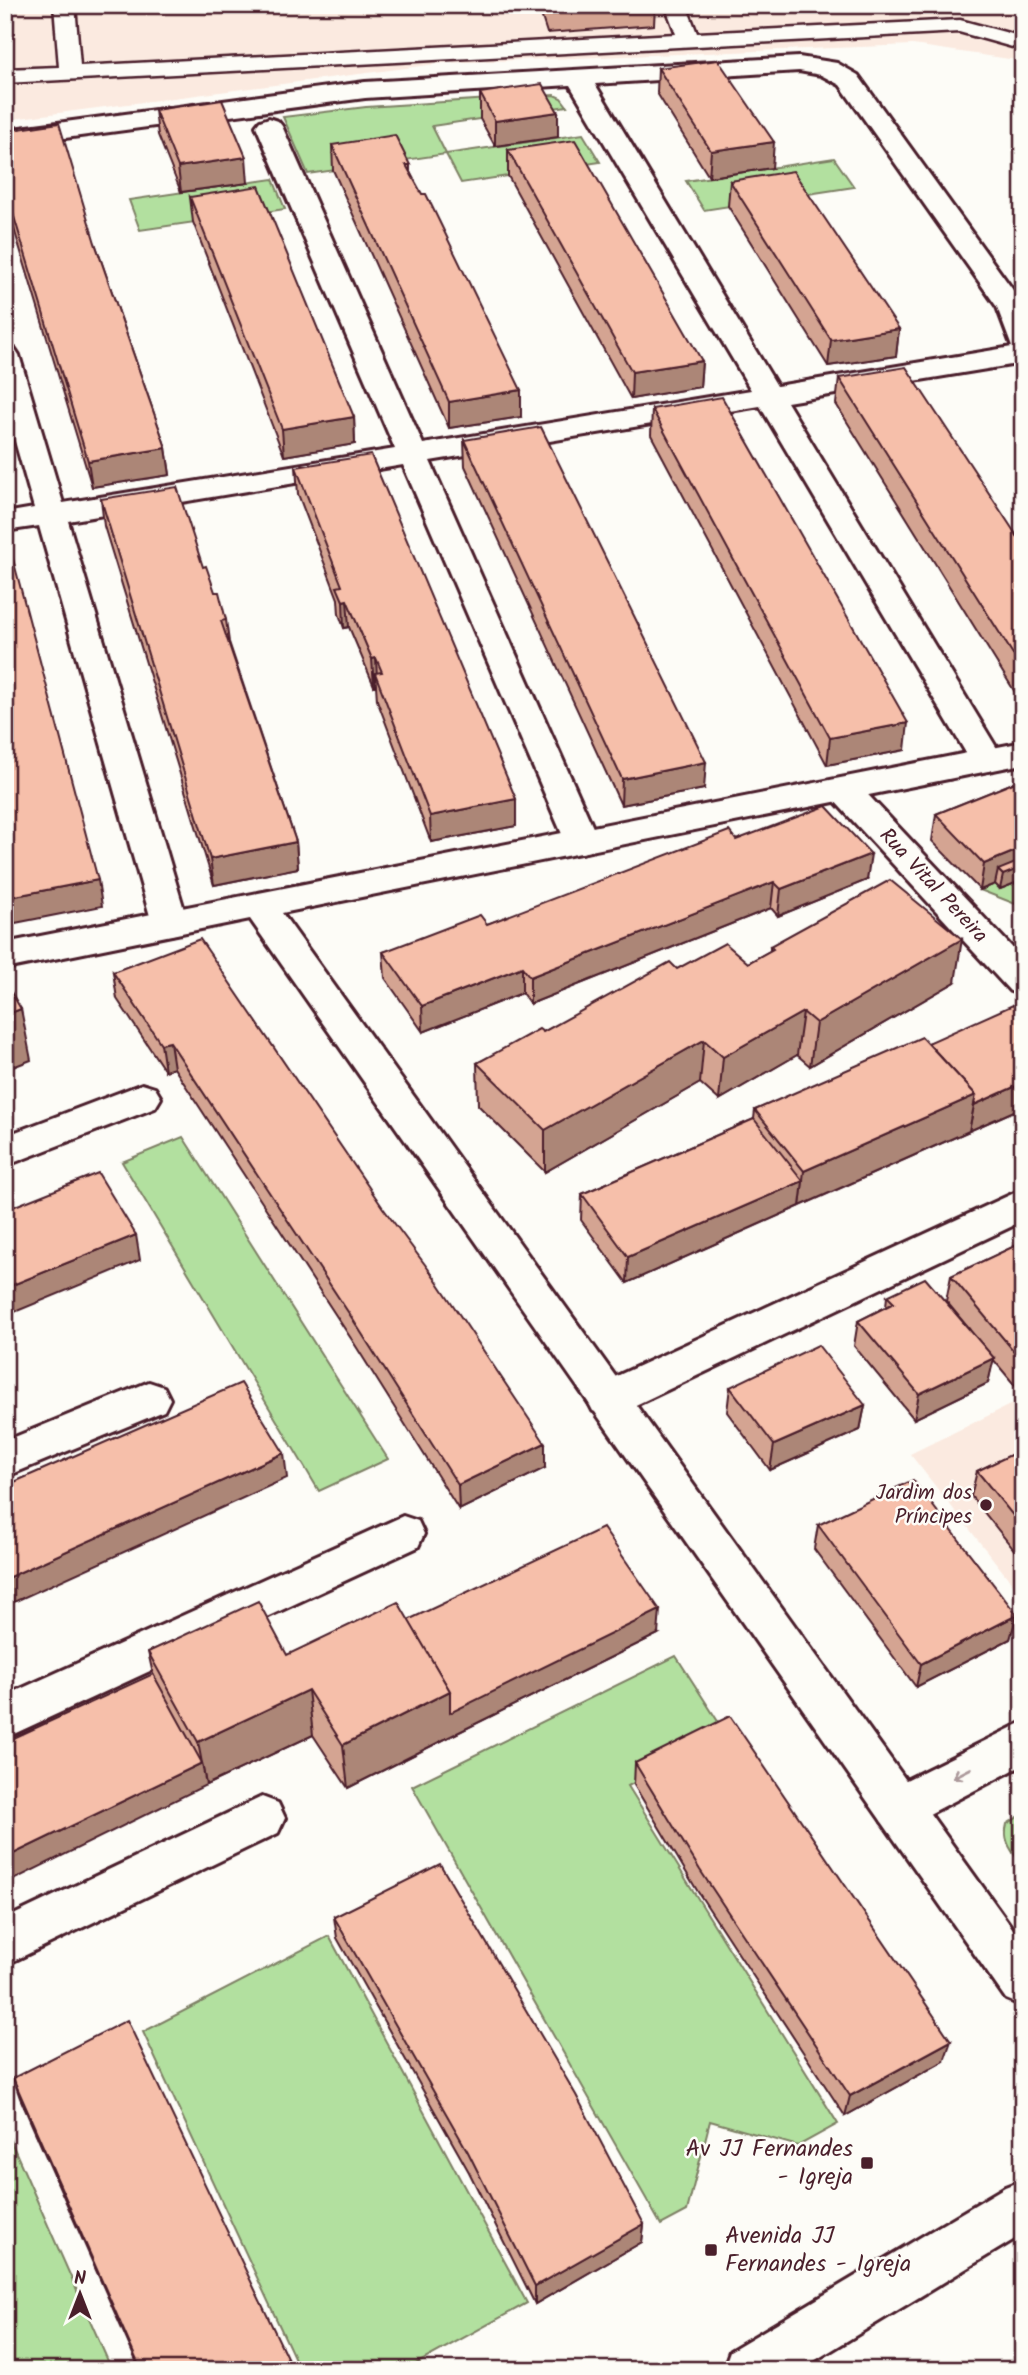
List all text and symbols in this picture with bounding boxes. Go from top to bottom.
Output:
street label: Rua Vital Pereira [871,821,995,951]
place label: Jardim dos Príncipes [876,1477,972,1534]
marker: Jardim dos Príncipes [978,1497,994,1513]
one-way arrow [952,1767,973,1781]
place label: Av JJ Fernandes - Igreja [685,2130,853,2197]
marker: Av JJ Fernandes - Igreja [859,2155,875,2171]
place label: Avenida JJ Fernandes - Igreja [725,2217,911,2284]
marker: Avenida JJ Fernandes - Igreja [703,2242,719,2258]
north arrow [46,2260,116,2330]
text: N [74,2264,86,2294]

